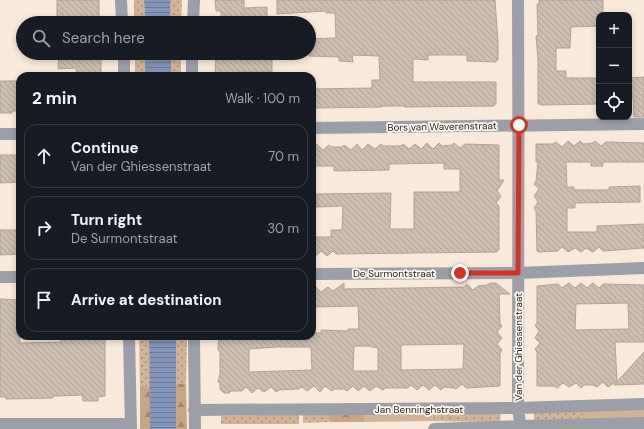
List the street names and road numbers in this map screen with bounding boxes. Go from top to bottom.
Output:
street label: Bors van Waverenstraat [387,119,497,134]
street label: De Surmontstraat [353,267,435,280]
street label: Van der Ghiessenstraat [512,293,525,401]
street label: Jan Benninghstraat [375,403,463,416]

